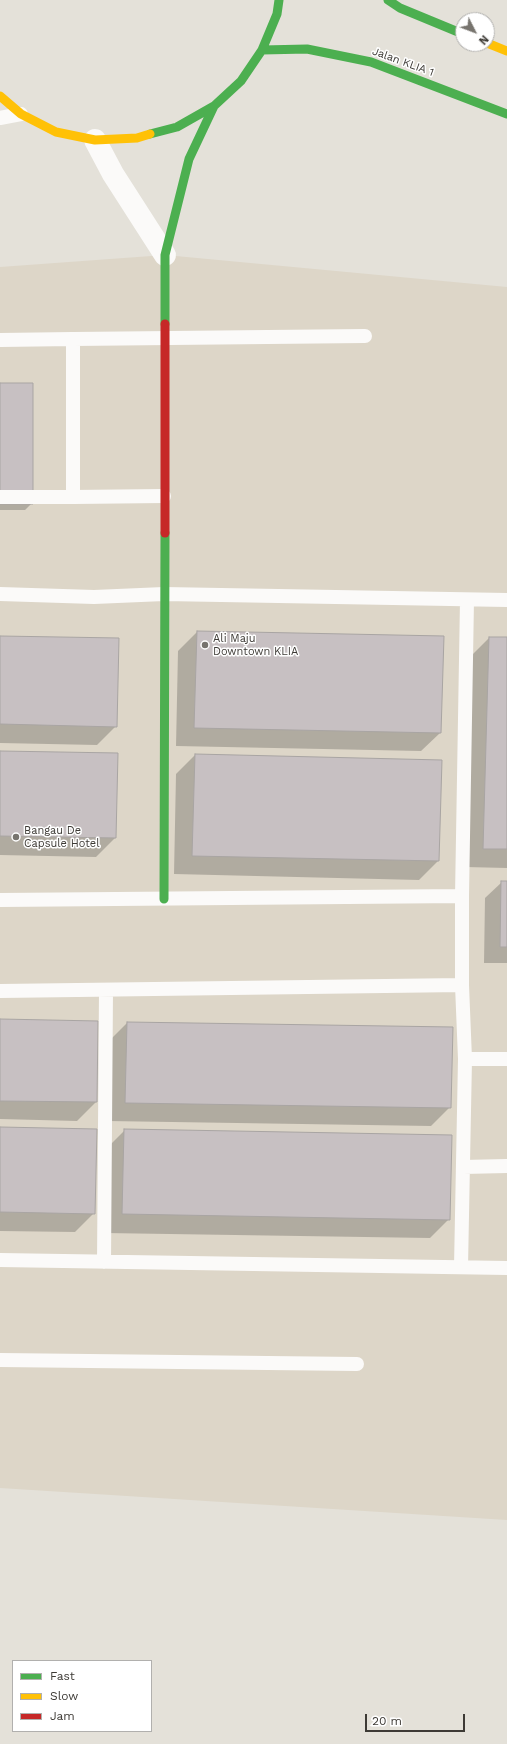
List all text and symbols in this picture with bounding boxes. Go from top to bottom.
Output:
north arrow [455,12,495,52]
text: N [476,32,491,47]
street label: Jalan KLIA 1 [370,45,436,79]
place label: Ali Maju Downtown KLIA [213,632,298,658]
marker: Ali Maju Downtown KLIA [200,640,210,650]
place label: Bangau De Capsule Hotel [24,824,100,850]
marker: Bangau De Capsule Hotel [11,832,21,842]
legend [12,1660,152,1732]
text: Fast [50,1669,75,1683]
text: Slow [50,1689,78,1703]
scale bar [367,1706,467,1732]
text: Jam [50,1709,75,1723]
text: 20 m [372,1714,402,1728]

